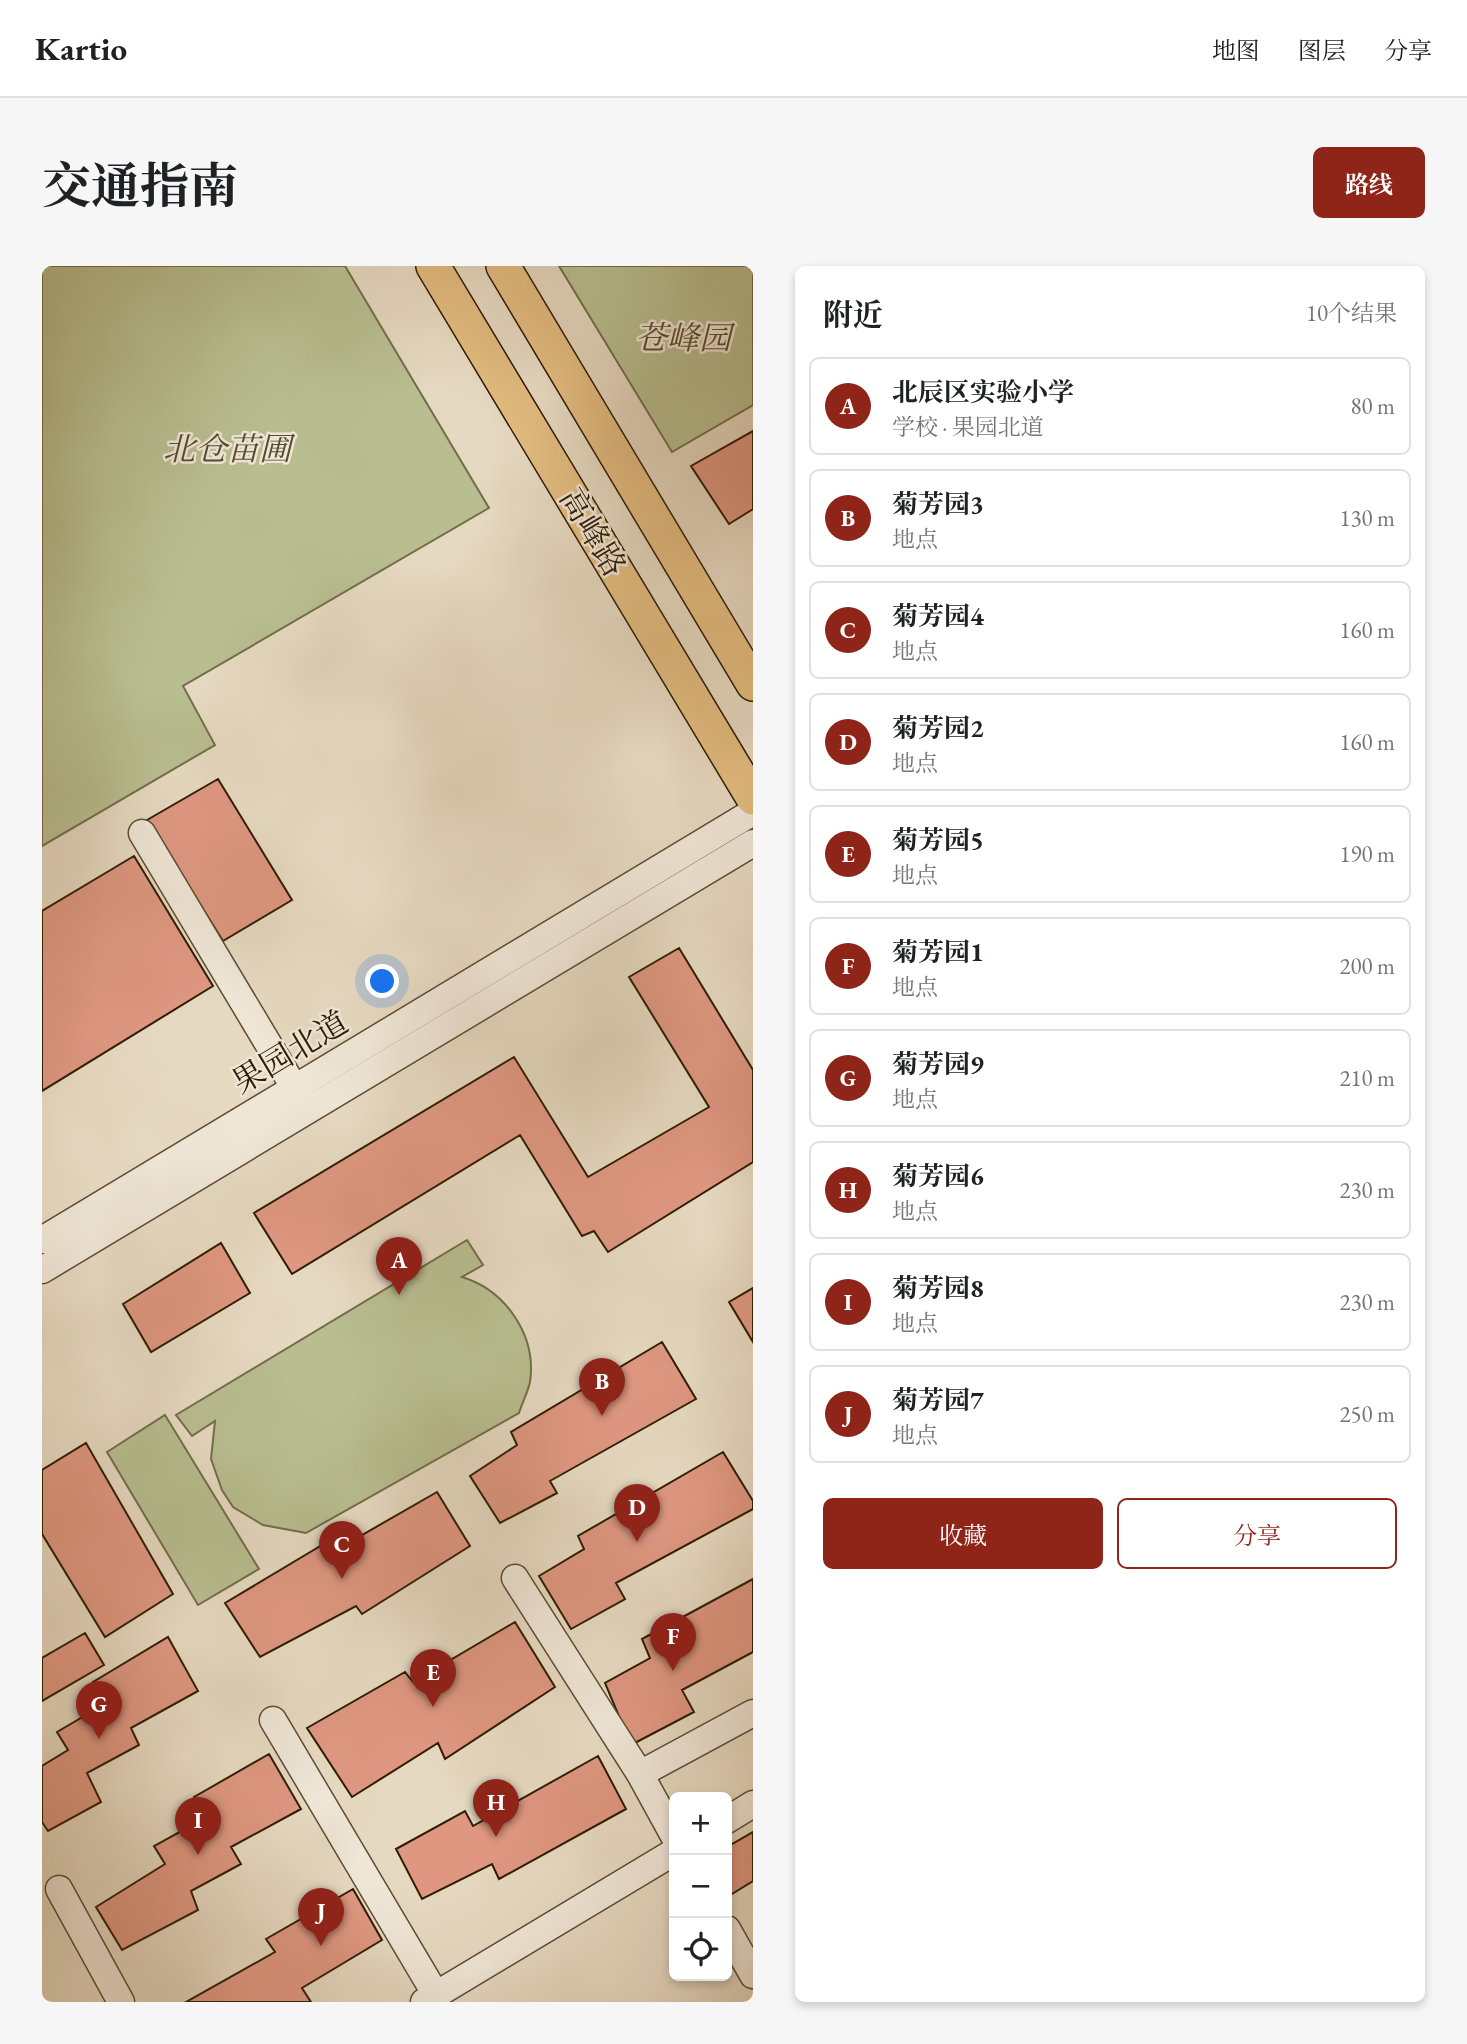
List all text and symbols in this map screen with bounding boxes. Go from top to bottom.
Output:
text: Kartio [35,27,127,70]
text: 地图 [1212,35,1260,66]
text: 图层 [1298,35,1346,66]
text: 分享 [1384,35,1432,66]
button: 路线 [1313,147,1425,218]
text: 交通指南 [42,154,238,218]
text: 附近 [823,295,883,334]
text: 10个结果 [1306,298,1397,328]
park label: 苍峰园 [635,317,736,359]
text: 北辰区实验小学 [892,375,1074,409]
text: A [840,391,856,421]
text: 80 m [1350,391,1395,421]
text: 学校 · 果园北道 [892,412,1044,442]
park label: 北仓苗圃 [163,428,296,470]
street label: 高峰路 [550,480,636,584]
text: 菊芳园3 [892,487,984,521]
text: B [841,503,855,533]
text: 130 m [1339,503,1395,533]
text: 地点 [892,524,938,554]
text: 菊芳园4 [892,599,984,633]
text: C [840,615,856,645]
text: 160 m [1339,615,1395,645]
text: 地点 [892,636,938,666]
text: 菊芳园2 [892,711,984,745]
text: D [839,727,857,757]
text: 160 m [1339,727,1395,757]
text: 地点 [892,748,938,778]
text: 菊芳园5 [892,823,984,857]
text: E [841,839,855,869]
text: 190 m [1339,839,1395,869]
text: 地点 [892,860,938,890]
text: 菊芳园1 [892,935,984,969]
text: F [842,951,854,981]
text: 200 m [1339,951,1395,981]
your location [365,964,399,998]
text: 地点 [892,972,938,1002]
street label: 果园北道 [224,1001,356,1103]
text: 菊芳园9 [892,1047,984,1081]
text: G [840,1063,856,1093]
text: 210 m [1339,1063,1395,1093]
text: 地点 [892,1084,938,1114]
text: 菊芳园6 [892,1159,984,1193]
text: H [839,1175,857,1205]
text: 230 m [1339,1175,1395,1205]
text: 地点 [892,1196,938,1226]
pin: A [376,1237,422,1295]
text: 菊芳园8 [892,1271,984,1305]
text: I [844,1287,852,1317]
text: 230 m [1339,1287,1395,1317]
text: 地点 [892,1308,938,1338]
pin: B [579,1358,625,1416]
text: 菊芳园7 [892,1383,984,1417]
text: J [844,1399,852,1429]
text: 250 m [1339,1399,1395,1429]
text: 地点 [892,1420,938,1450]
pin: D [614,1484,660,1542]
button: 收藏 [823,1498,1103,1569]
button: 分享 [1117,1498,1397,1569]
pin: C [319,1521,365,1579]
pin: F [650,1613,696,1671]
pin: E [410,1649,456,1707]
pin: G [76,1681,122,1739]
pin: H [473,1779,519,1837]
map controls [669,1792,732,1981]
button: + [669,1792,732,1855]
pin: I [175,1797,221,1855]
button: − [669,1855,732,1918]
pin: J [298,1888,344,1946]
button: locate [669,1918,732,1981]

